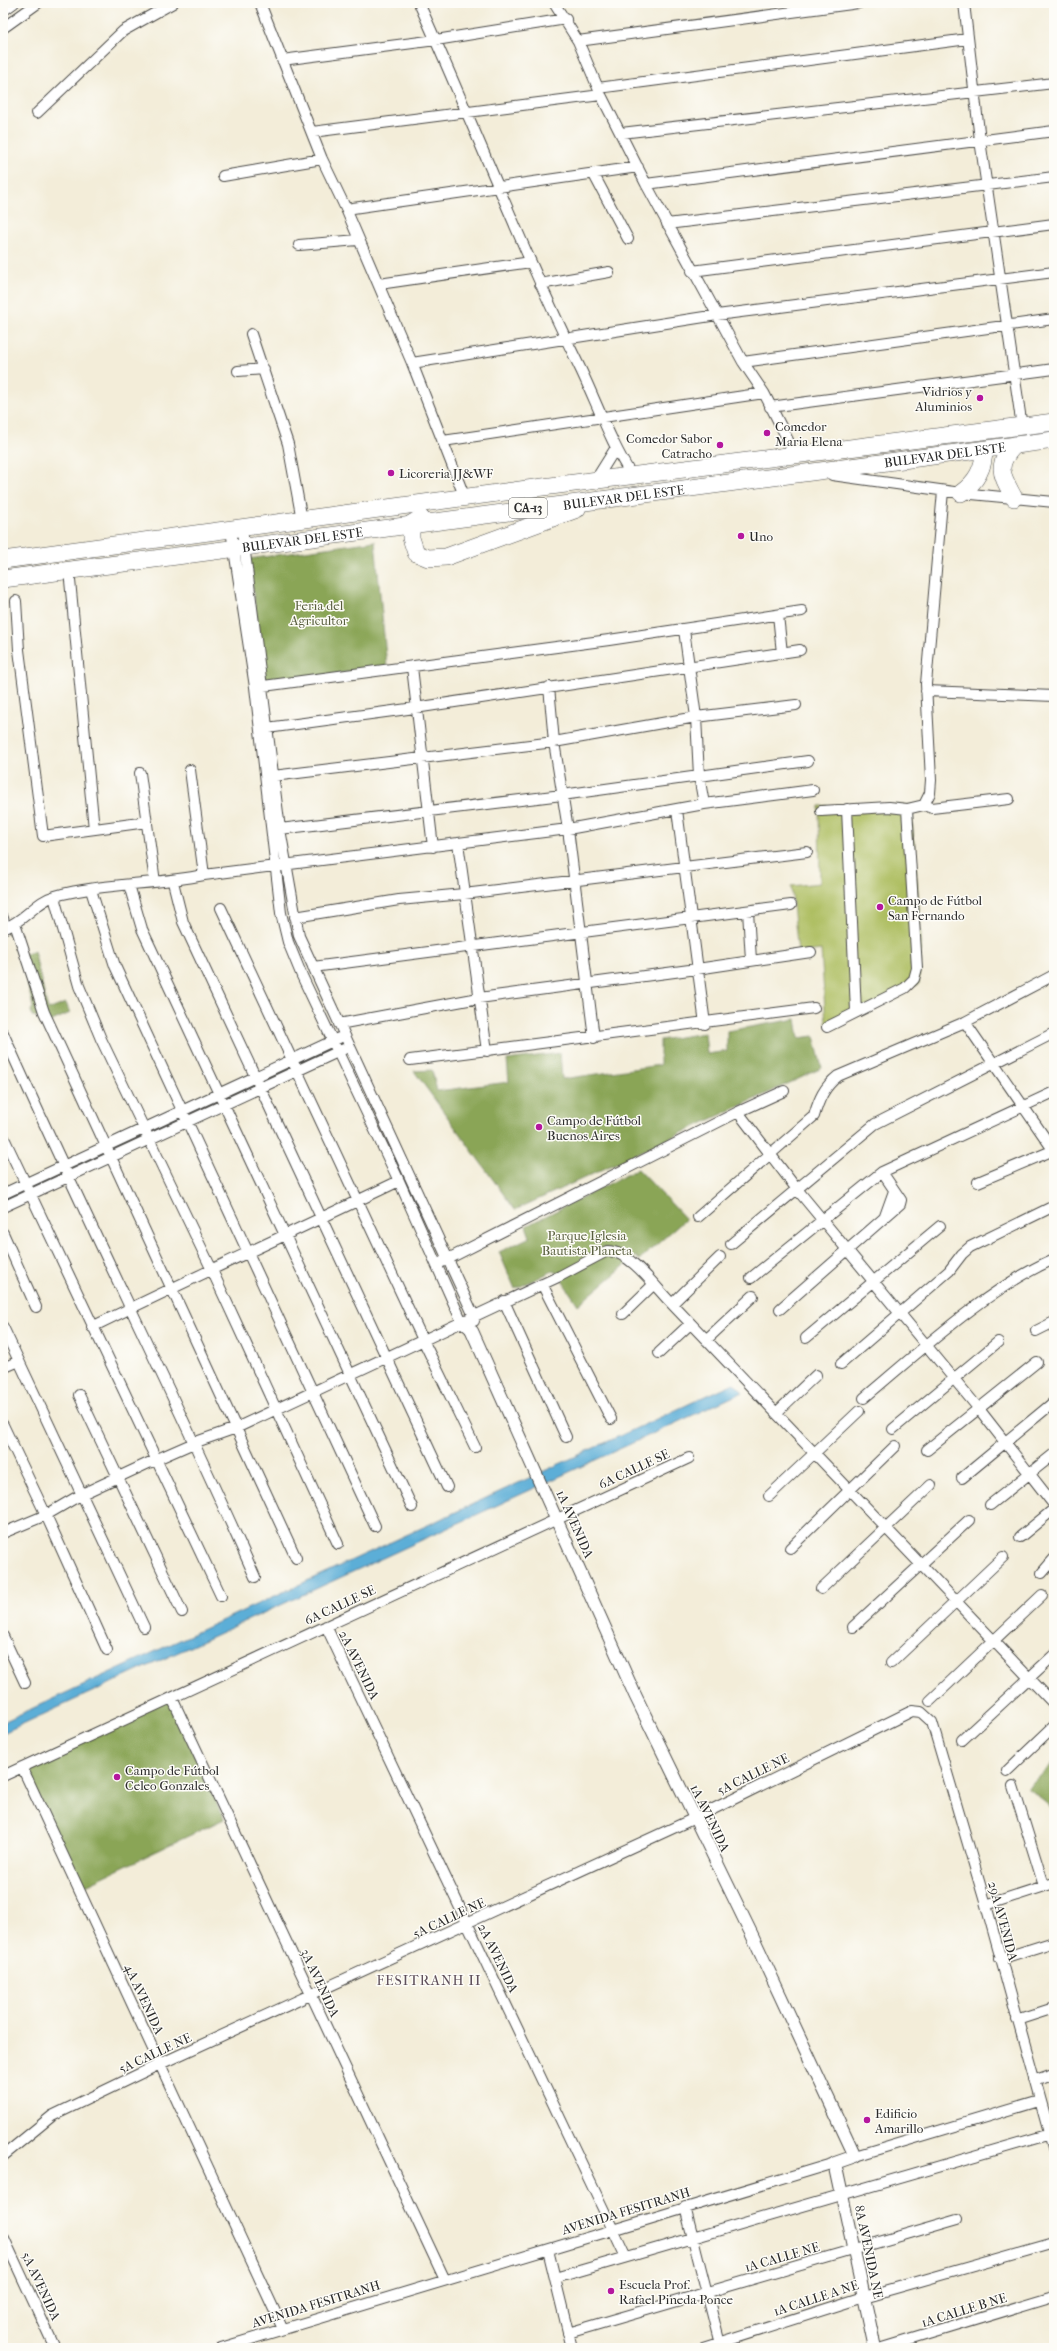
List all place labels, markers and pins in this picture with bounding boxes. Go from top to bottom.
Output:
place label: Vidrios y Aluminios [914,384,973,414]
marker: Vidrios y Aluminios [975,393,985,403]
place label: Comedor Maria Elena [775,419,843,449]
marker: Comedor Maria Elena [762,428,772,438]
place label: Comedor Sabor Catracho [626,431,712,461]
marker: Comedor Sabor Catracho [715,440,725,450]
place label: Licoreria JJ&WF [399,466,493,481]
marker: Licoreria JJ&WF [386,468,396,478]
place label: Uno [749,529,774,544]
marker: Uno [736,531,746,541]
place label: Campo de Fútbol San Fernando [888,893,983,923]
marker: Campo de Fútbol San Fernando [875,902,885,912]
place label: Campo de Fútbol Buenos Aires [547,1113,642,1143]
marker: Campo de Fútbol Buenos Aires [534,1122,544,1132]
place label: Campo de Fútbol Celeo Gonzales [125,1763,220,1793]
marker: Campo de Fútbol Celeo Gonzales [112,1772,122,1782]
place label: Edificio Amarillo [874,2106,924,2136]
marker: Edificio Amarillo [862,2115,872,2125]
place label: Escuela Prof. Rafael Pineda Ponce [619,2277,733,2307]
marker: Escuela Prof. Rafael Pineda Ponce [606,2286,616,2296]

